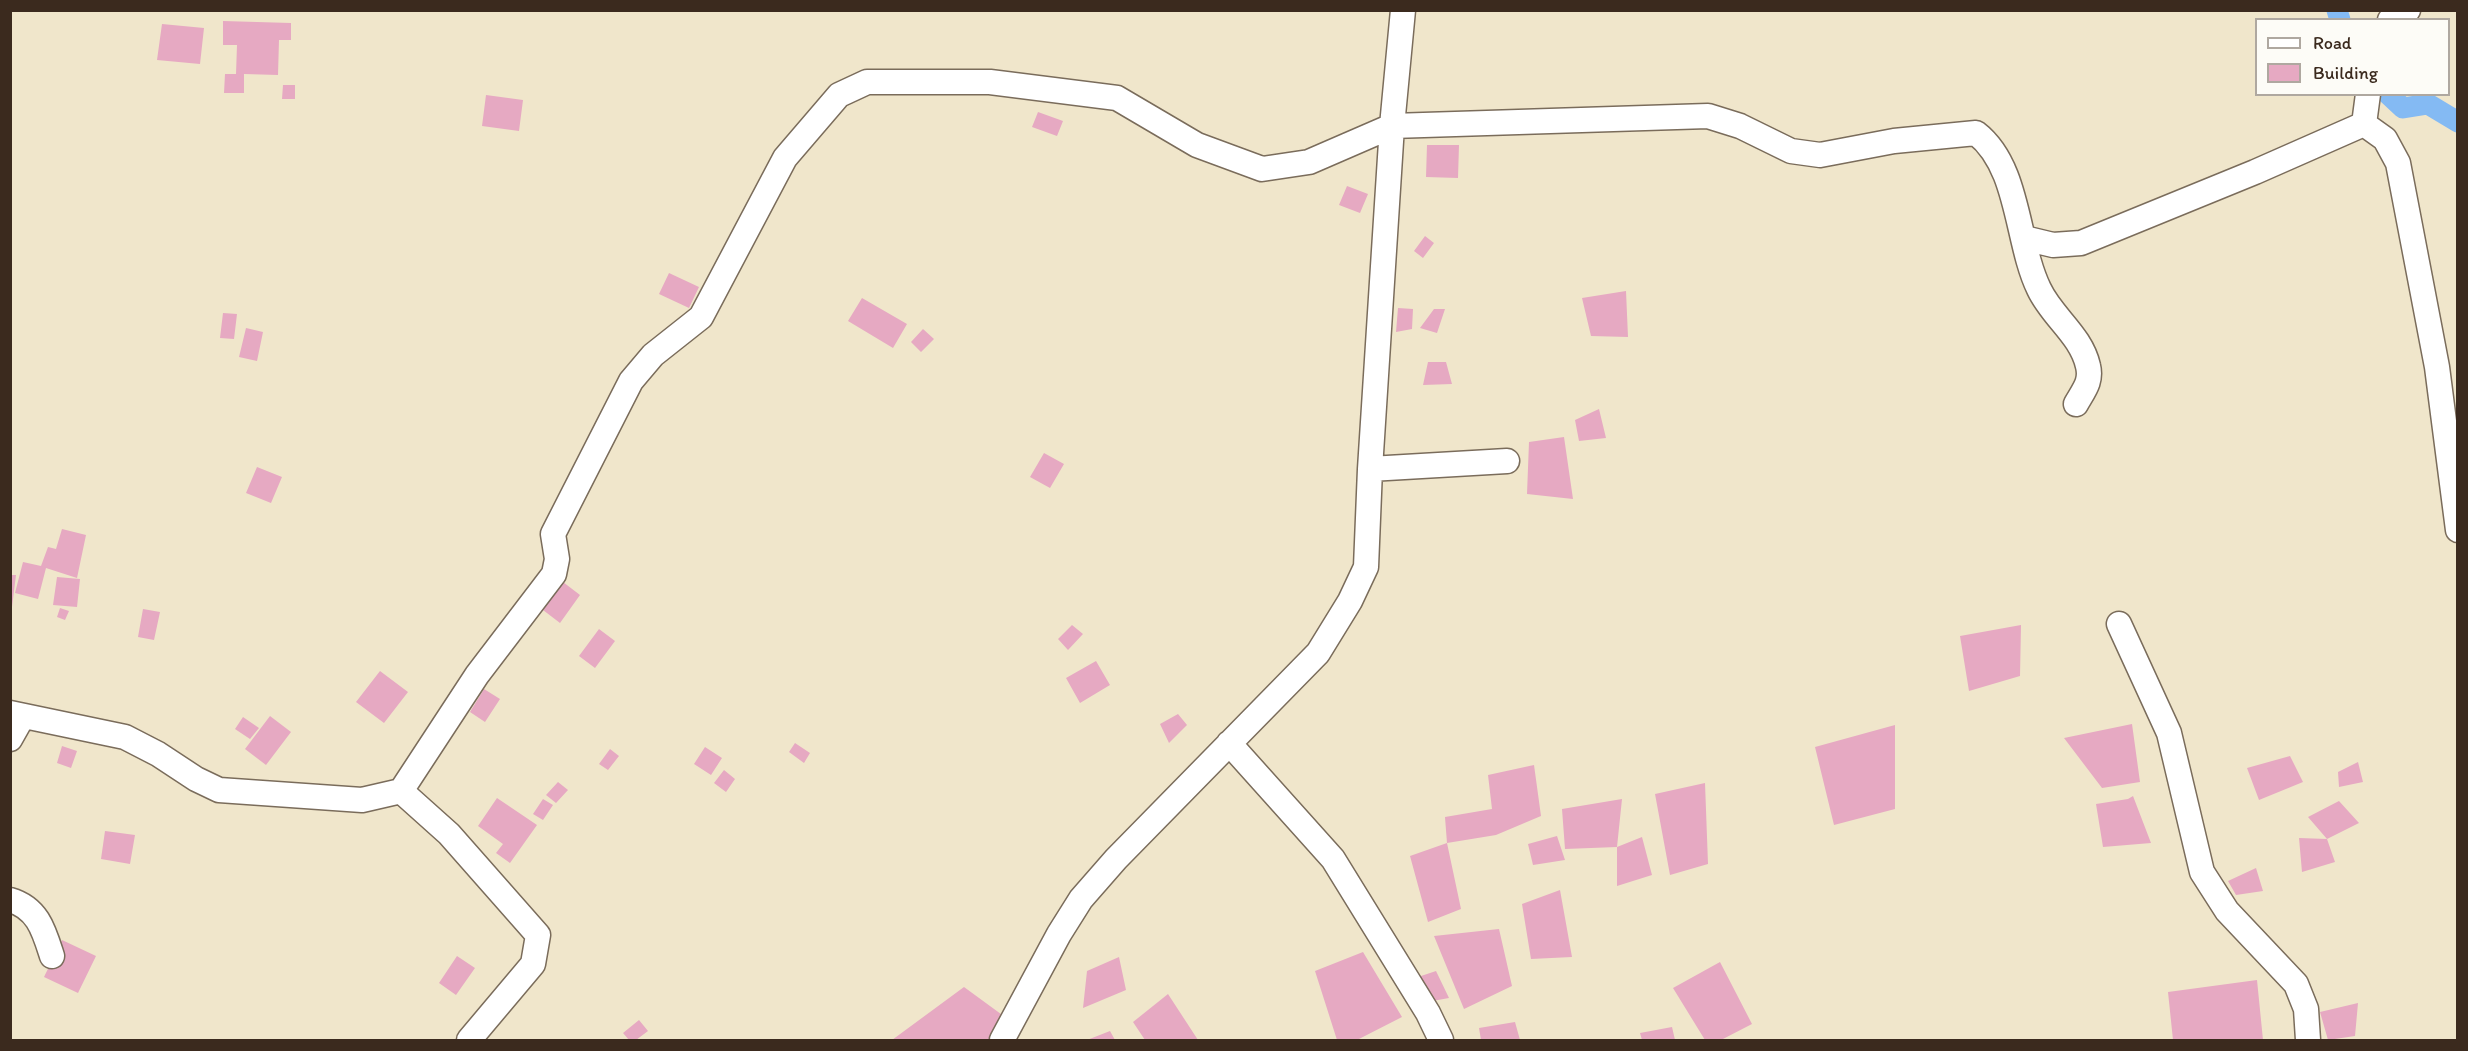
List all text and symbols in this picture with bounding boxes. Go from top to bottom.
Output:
legend [2255,18,2450,96]
text: Road [2313,32,2352,54]
text: Building [2313,62,2378,84]

